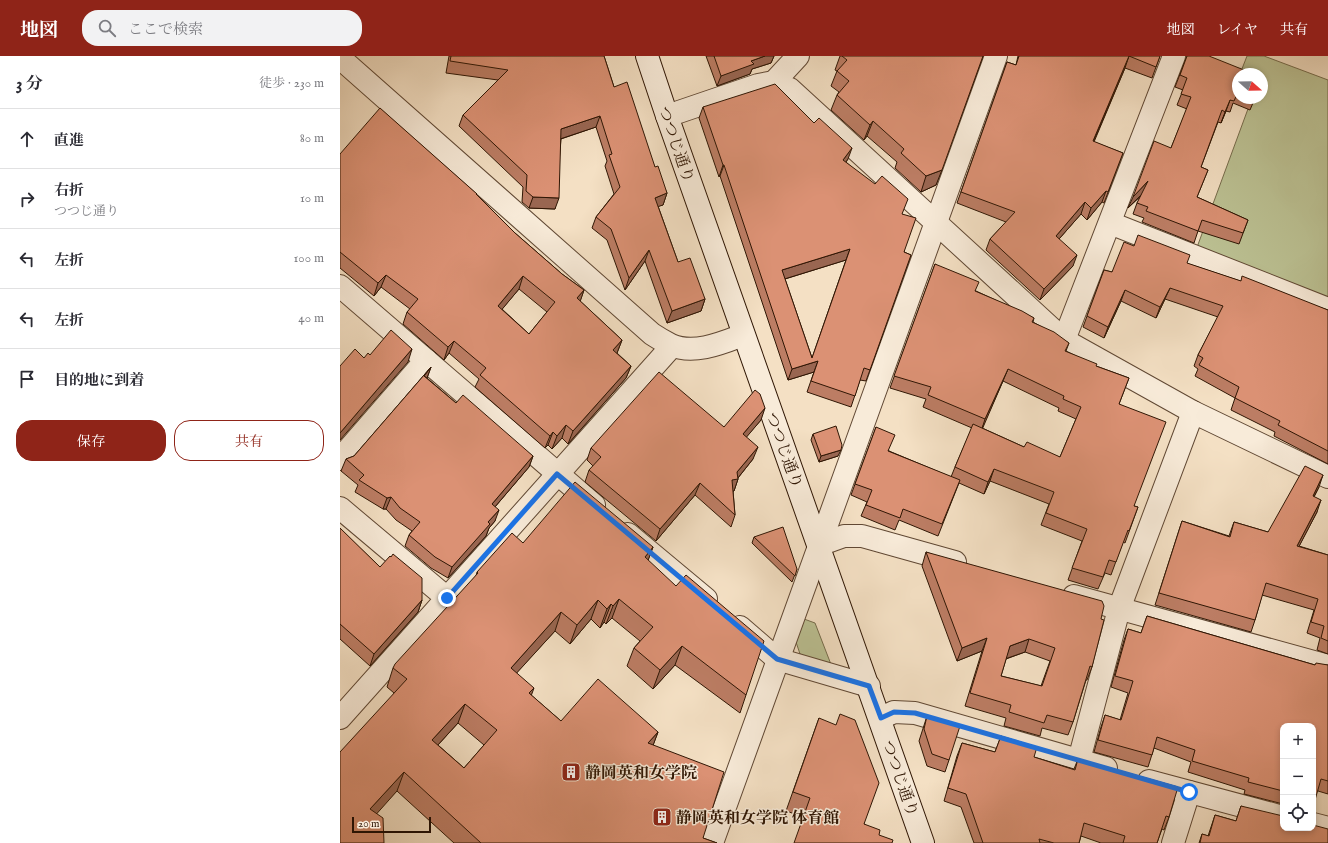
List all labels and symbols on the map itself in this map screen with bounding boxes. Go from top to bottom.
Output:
north arrow [1232,68,1268,104]
street label: つつじ通り [653,104,698,186]
street label: つつじ通り [760,410,806,492]
route end [438,589,456,607]
street label: つつじ通り [877,738,922,820]
building icon: 静岡英和女学院 [560,761,582,783]
place label: 静岡英和女学院 [585,764,697,784]
route start [1180,783,1198,801]
building icon: 静岡英和女学院 体育館 [651,806,673,828]
place label: 静岡英和女学院 体育館 [676,809,840,829]
scale bar [352,815,431,834]

